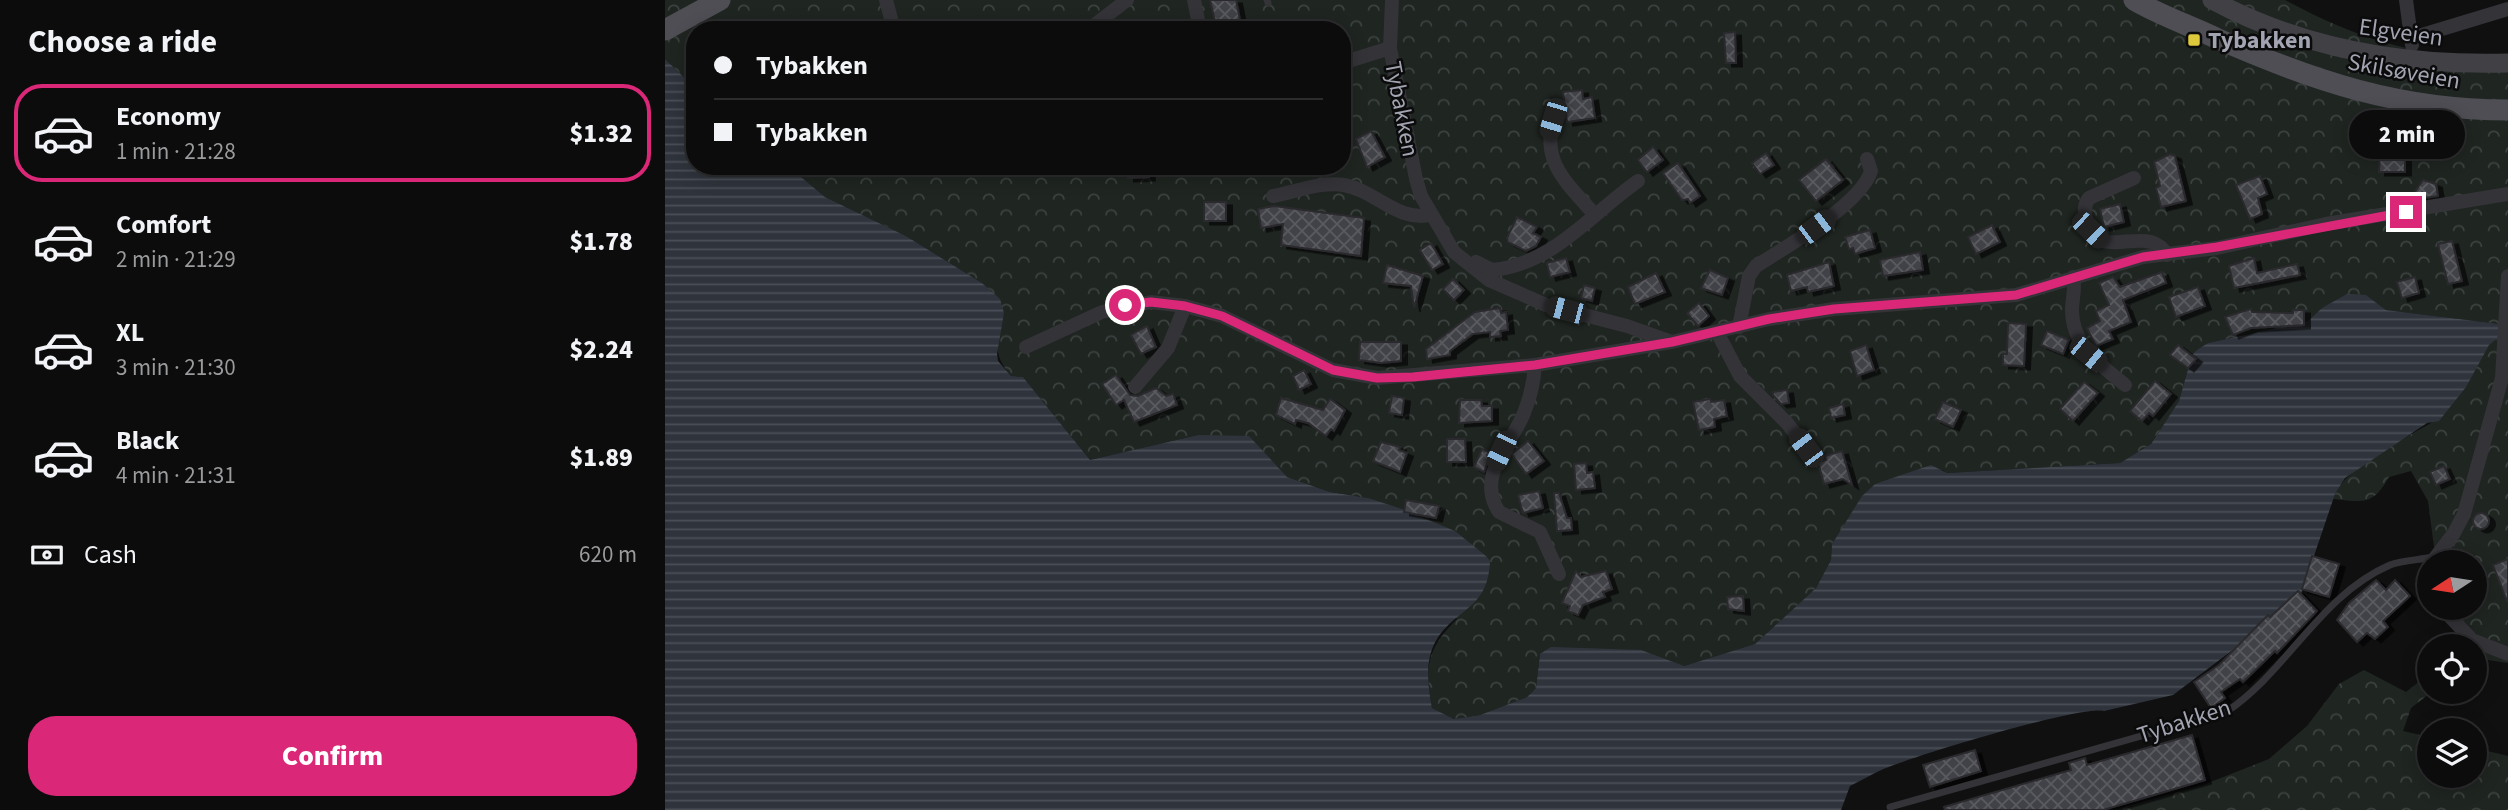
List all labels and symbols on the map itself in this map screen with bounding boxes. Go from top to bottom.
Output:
street label: Elgveien [2357,9,2445,56]
place label: Tybakken [2208,23,2311,58]
marker: Tybakken [2186,32,2202,48]
street label: Skilsøveien [2345,44,2463,99]
street label: Tybakken [1375,58,1428,160]
car [1537,96,1570,142]
callout: 2 min [2348,110,2464,160]
route end [2390,196,2422,228]
car [1793,206,1840,248]
car [2068,208,2113,252]
route start [1109,289,1141,321]
car [1543,294,1590,326]
car [2066,333,2111,375]
car [1785,425,1828,471]
car [1483,428,1520,474]
north arrow [2417,550,2487,620]
street label: Tybakken [2133,690,2236,753]

